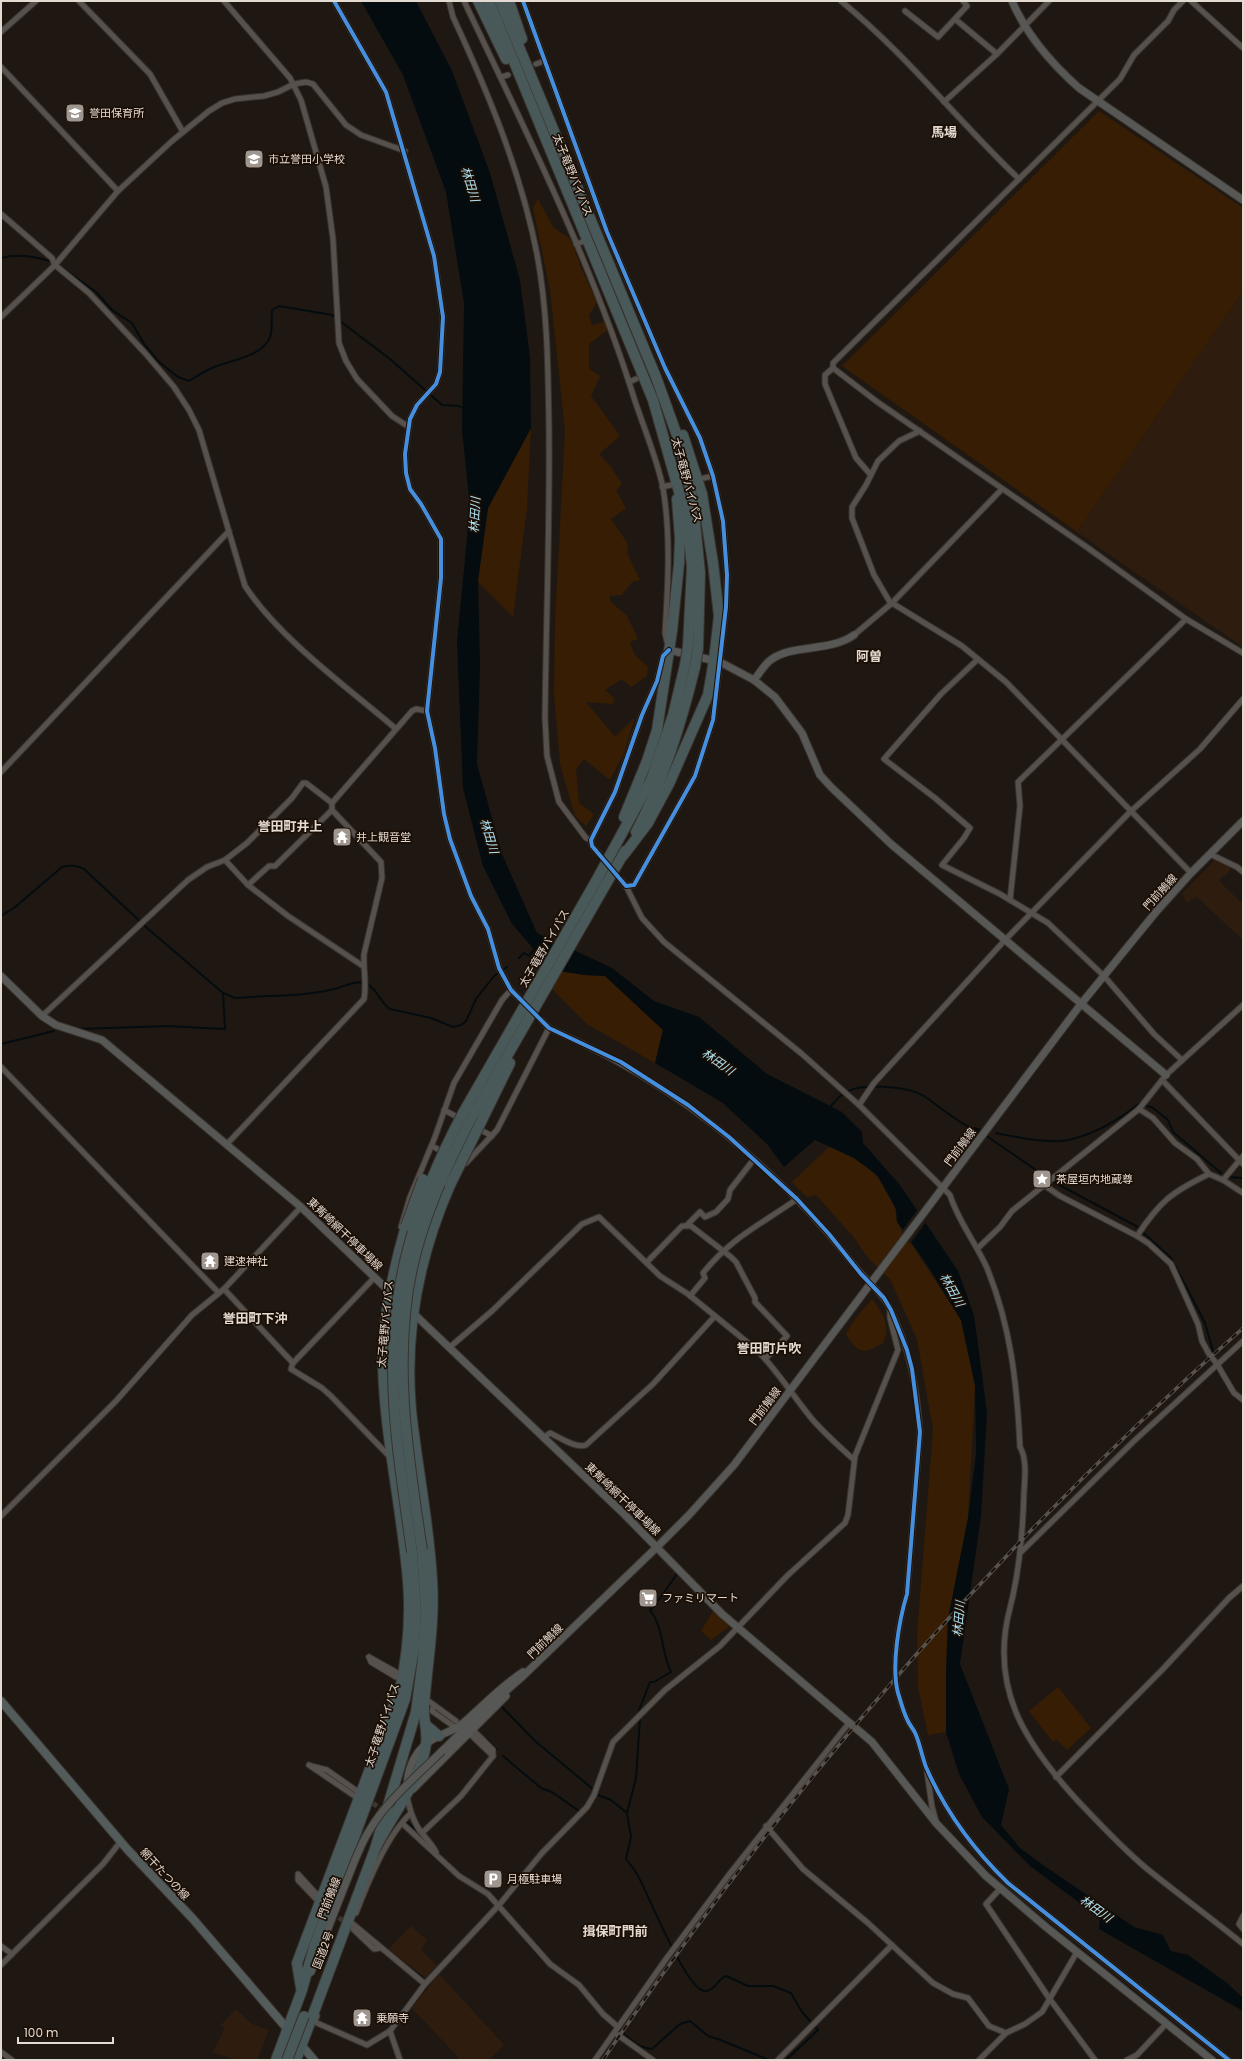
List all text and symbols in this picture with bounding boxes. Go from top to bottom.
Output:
school or university icon: 誉田保育所 [64,102,86,124]
place label: 誉田保育所 [89,105,145,121]
district label: 馬場 [931,123,957,142]
street label: 太子竜野バイパス [549,131,597,219]
school or university icon: 市立誉田小学校 [243,148,265,170]
place label: 市立誉田小学校 [268,151,345,167]
water label: 林田川 [457,164,484,205]
street label: 太子竜野バイパス [668,436,706,524]
water label: 林田川 [465,495,484,533]
district label: 阿曽 [856,647,882,666]
water label: 林田川 [476,816,503,857]
district label: 誉田町井上 [257,817,323,836]
temple icon: 井上観音堂 [331,826,353,848]
place label: 井上観音堂 [356,829,411,845]
street label: 門前鵤線 [1139,870,1181,914]
street label: 太子竜野バイパス [515,906,573,990]
water label: 林田川 [699,1044,740,1080]
street label: 門前鵤線 [940,1125,980,1169]
place icon: 茶屋垣内地蔵尊 [1031,1168,1053,1190]
place label: 茶屋垣内地蔵尊 [1056,1171,1133,1187]
street label: 東觜崎網干停車場線 [304,1194,386,1274]
temple icon: 建速神社 [199,1250,221,1272]
place label: 建速神社 [224,1253,268,1269]
water label: 林田川 [936,1270,970,1311]
street label: 太子竜野バイパス [373,1280,397,1368]
district label: 誉田町下沖 [222,1309,288,1328]
district label: 誉田町片吹 [736,1339,802,1358]
street label: 門前鵤線 [745,1384,785,1428]
street label: 東觜崎網干停車場線 [582,1459,664,1539]
supermarket icon: ファミリマート [637,1587,659,1609]
place label: ファミリマート [662,1590,739,1606]
water label: 林田川 [948,1598,969,1638]
street label: 門前鵤線 [524,1620,566,1662]
street label: 太子竜野バイパス [361,1681,403,1769]
street label: 網干たつの線 [137,1844,193,1904]
parking icon: 月極駐車場 [482,1868,504,1890]
place label: 月極駐車場 [507,1871,562,1887]
street label: 門前鵤線 [314,1875,344,1921]
water label: 林田川 [1077,1891,1117,1927]
district label: 揖保町門前 [582,1922,648,1941]
street label: 国道2号 [308,1929,338,1971]
temple icon: 乗願寺 [351,2007,373,2029]
place label: 乗願寺 [376,2010,409,2026]
scale bar [18,2019,113,2045]
text: 100 m [24,2024,58,2041]

